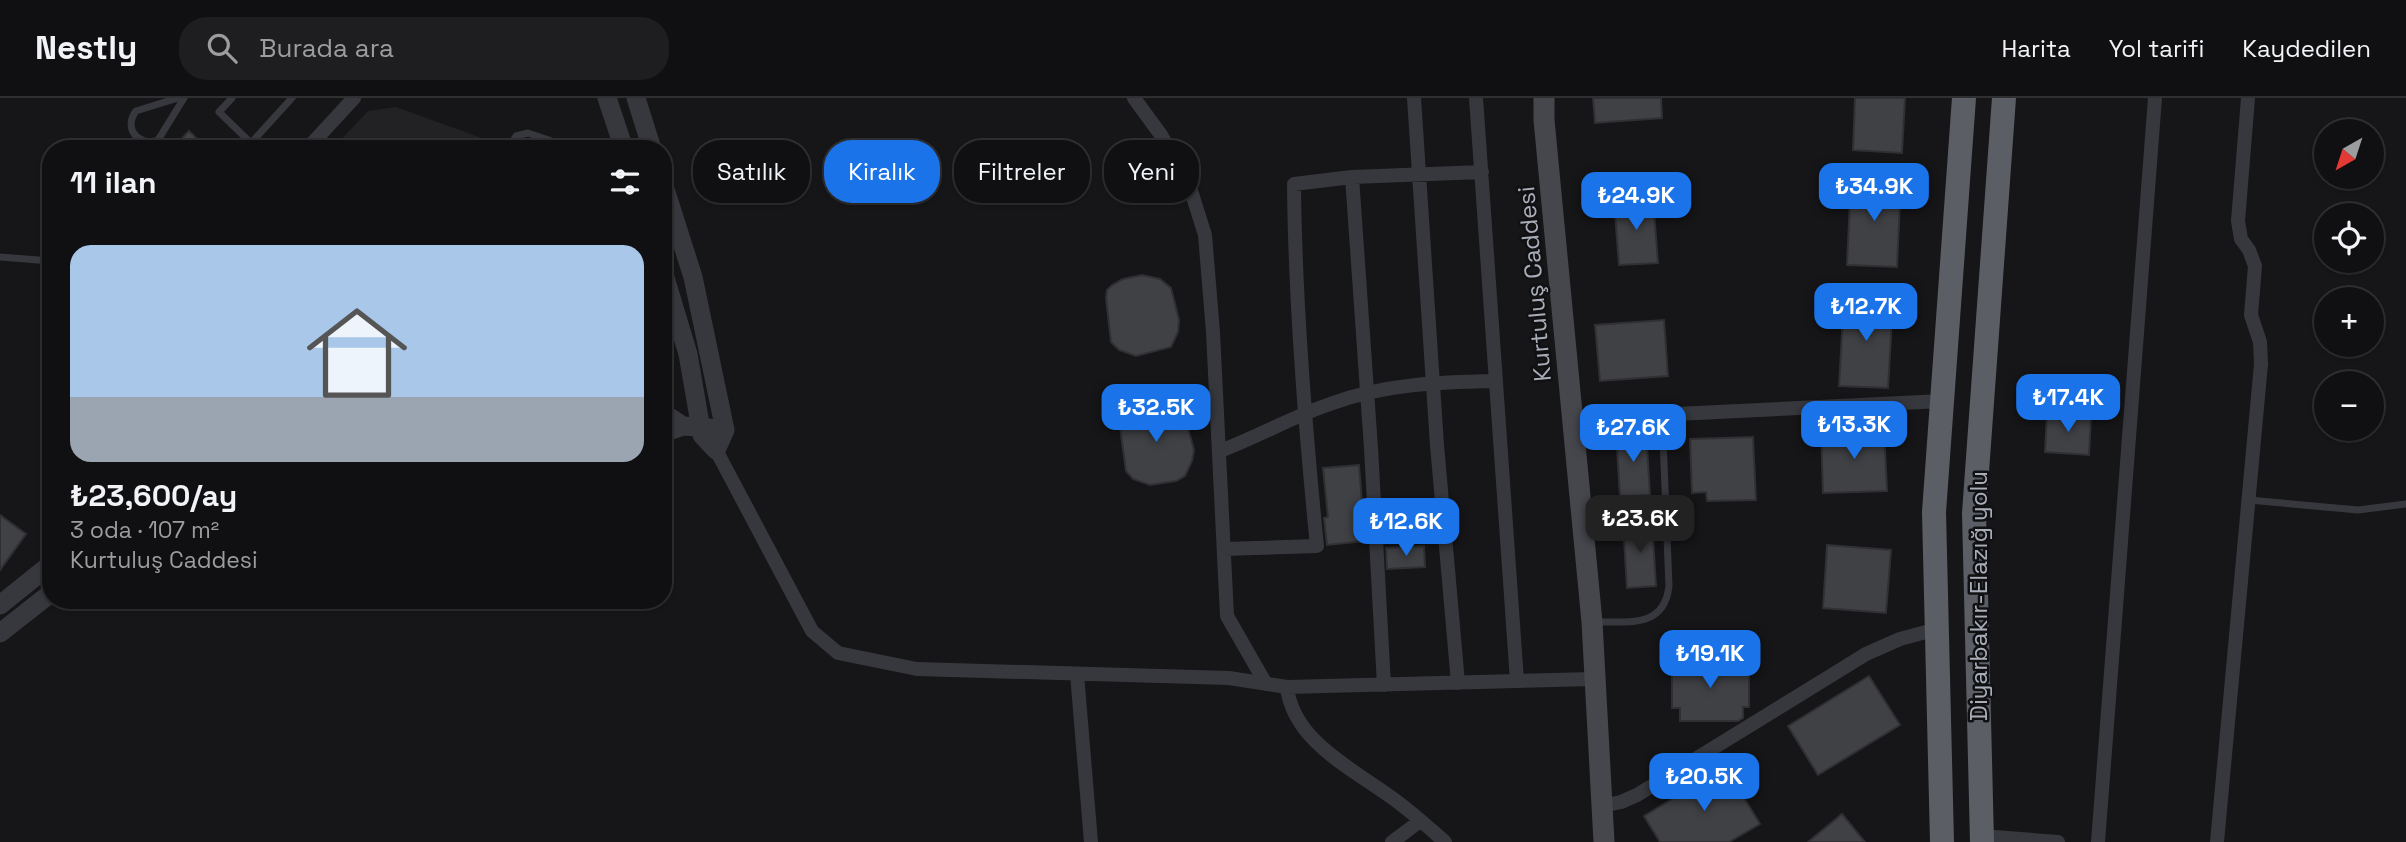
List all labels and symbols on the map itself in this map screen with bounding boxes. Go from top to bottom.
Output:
north arrow [2314,119,2384,189]
pin: ₺34.9K [1817,164,1931,223]
pin: ₺24.9K [1579,172,1693,232]
street label: Kurtuluş Caddesi [1510,185,1558,383]
pin: ₺12.7K [1809,284,1923,343]
pin: ₺17.4K [2011,374,2125,434]
pin: ₺32.5K [1099,384,1213,444]
pin: ₺13.3K [1797,402,1911,461]
pin: ₺27.6K [1576,404,1690,464]
street label: Diyarbakır-Elazığ yolu [1963,471,1994,721]
pin: ₺23.6K [1583,496,1697,555]
pin: ₺12.6K [1349,498,1463,558]
pin: ₺19.1K [1653,630,1767,690]
pin: ₺20.5K [1647,754,1761,813]

